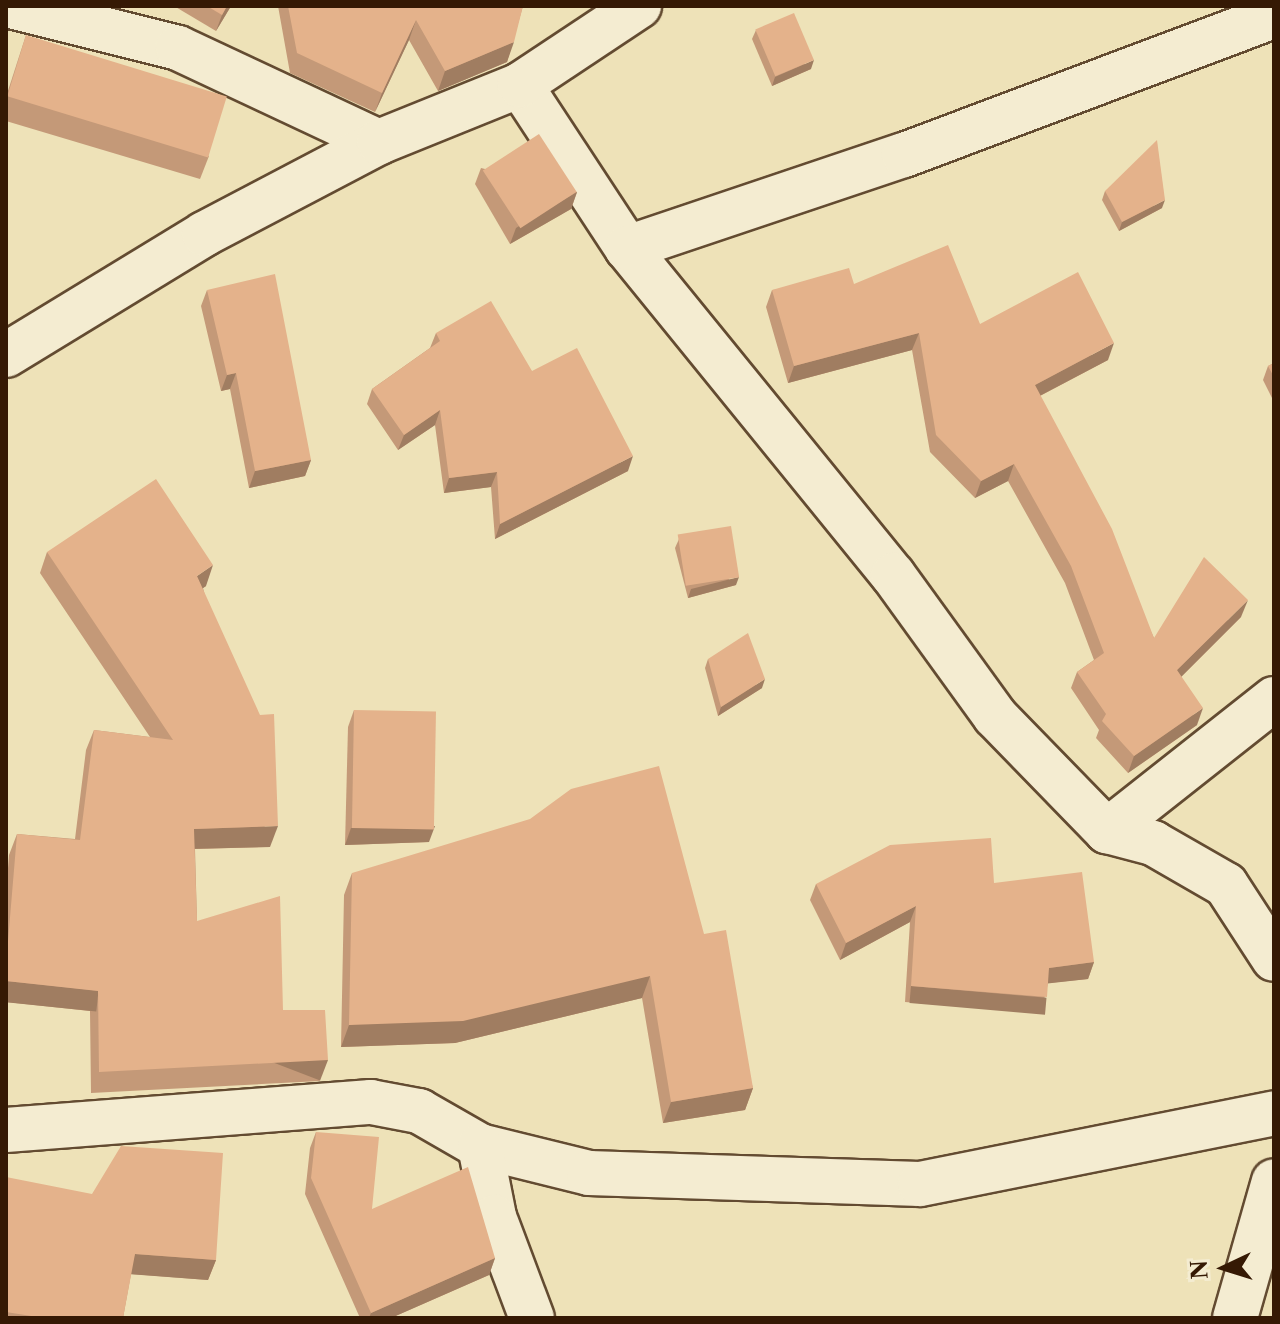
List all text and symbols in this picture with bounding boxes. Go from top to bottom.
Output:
north arrow [1184,1228,1264,1308]
text: N [1185,1259,1214,1280]

